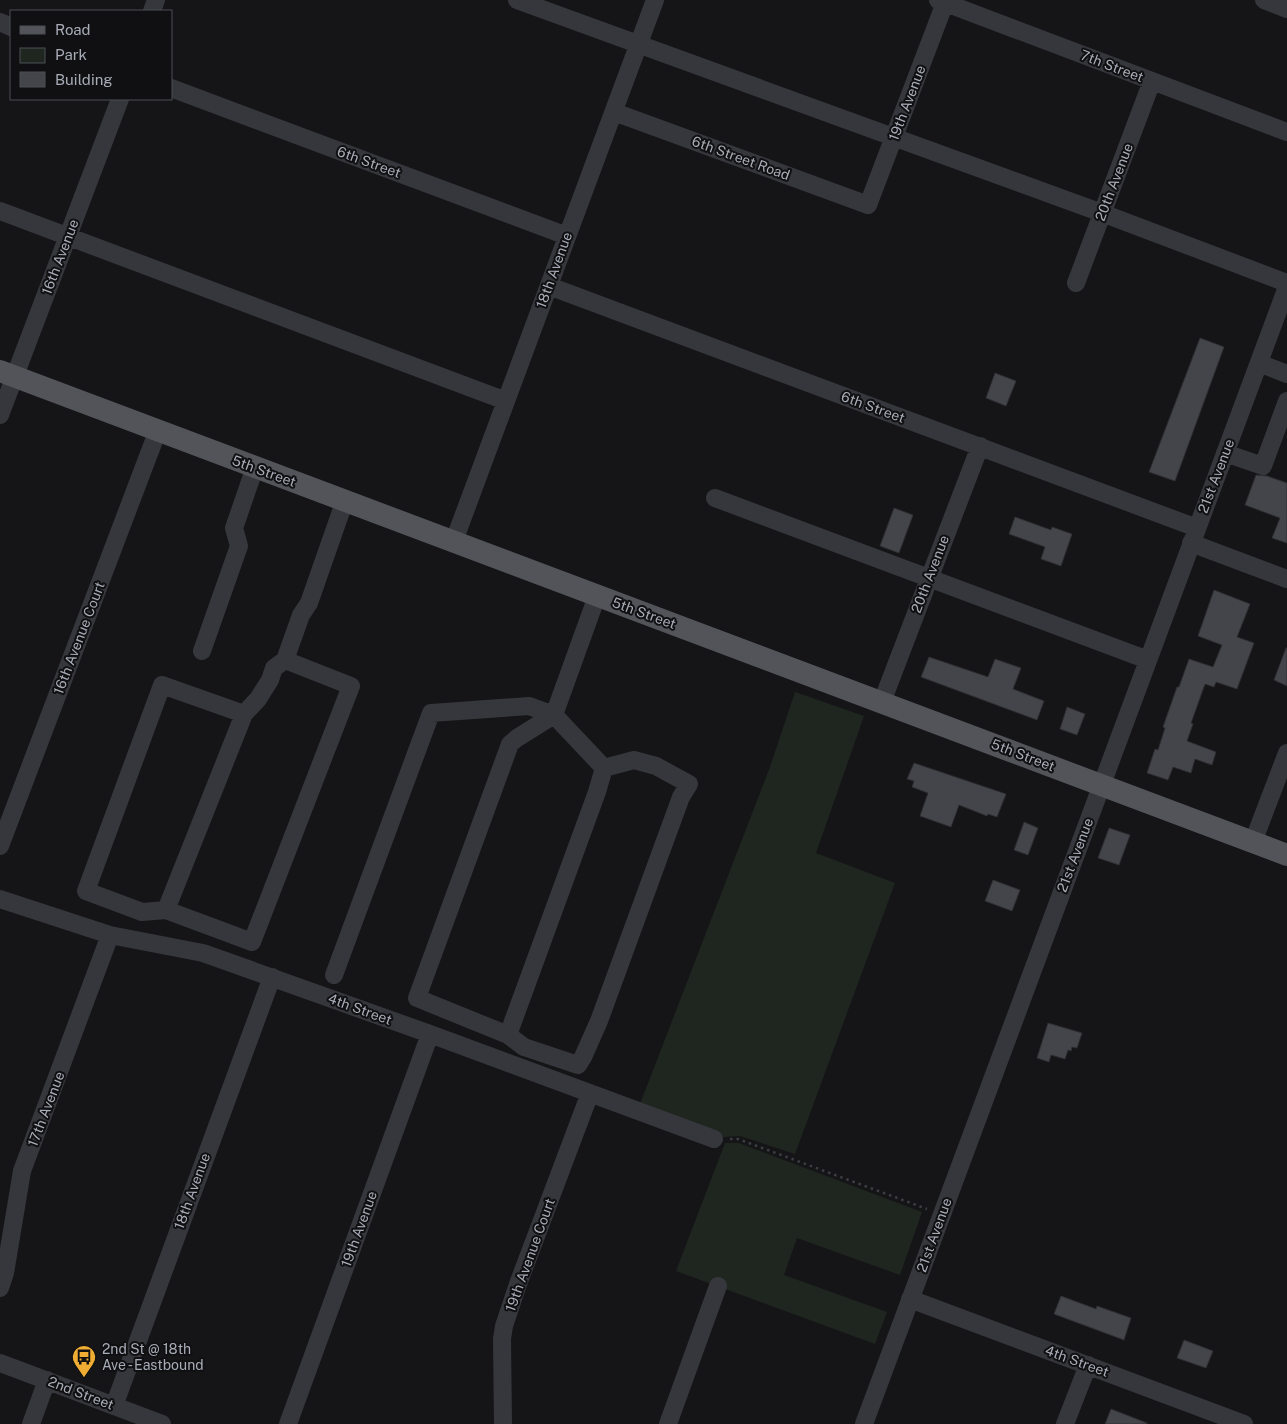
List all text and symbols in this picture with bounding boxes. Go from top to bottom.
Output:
legend [10,10,172,100]
text: Road [55,21,91,38]
text: Park [55,46,87,63]
street label: 7th Street [1078,47,1146,85]
street label: 19th Avenue [885,63,929,143]
text: Building [55,71,113,88]
street label: 6th Street Road [690,133,792,183]
street label: 20th Avenue [1092,141,1136,223]
street label: 6th Street [335,143,403,181]
street label: 16th Avenue [38,217,82,297]
street label: 18th Avenue [533,230,575,310]
street label: 6th Street [839,388,907,426]
street label: 21st Avenue [1195,437,1237,515]
street label: 5th Street [230,452,298,490]
street label: 20th Avenue [908,533,952,615]
street label: 16th Avenue Court [50,580,108,696]
street label: 5th Street [610,594,678,632]
street label: 5th Street [989,736,1057,774]
street label: 21st Avenue [1054,816,1096,894]
street label: 4th Street [326,990,394,1028]
street label: 17th Avenue [24,1069,68,1149]
street label: 18th Avenue [171,1151,213,1231]
street label: 19th Avenue [338,1189,380,1269]
street label: 19th Avenue Court [502,1196,558,1314]
street label: 21st Avenue [913,1196,955,1274]
place label: 2nd St @ 18th Ave - Eastbound [102,1341,204,1373]
street label: 4th Street [1043,1342,1111,1380]
bus stop icon: 2nd St @ 18th Ave - Eastbound [71,1344,97,1378]
street label: 2nd Street [46,1373,116,1413]

